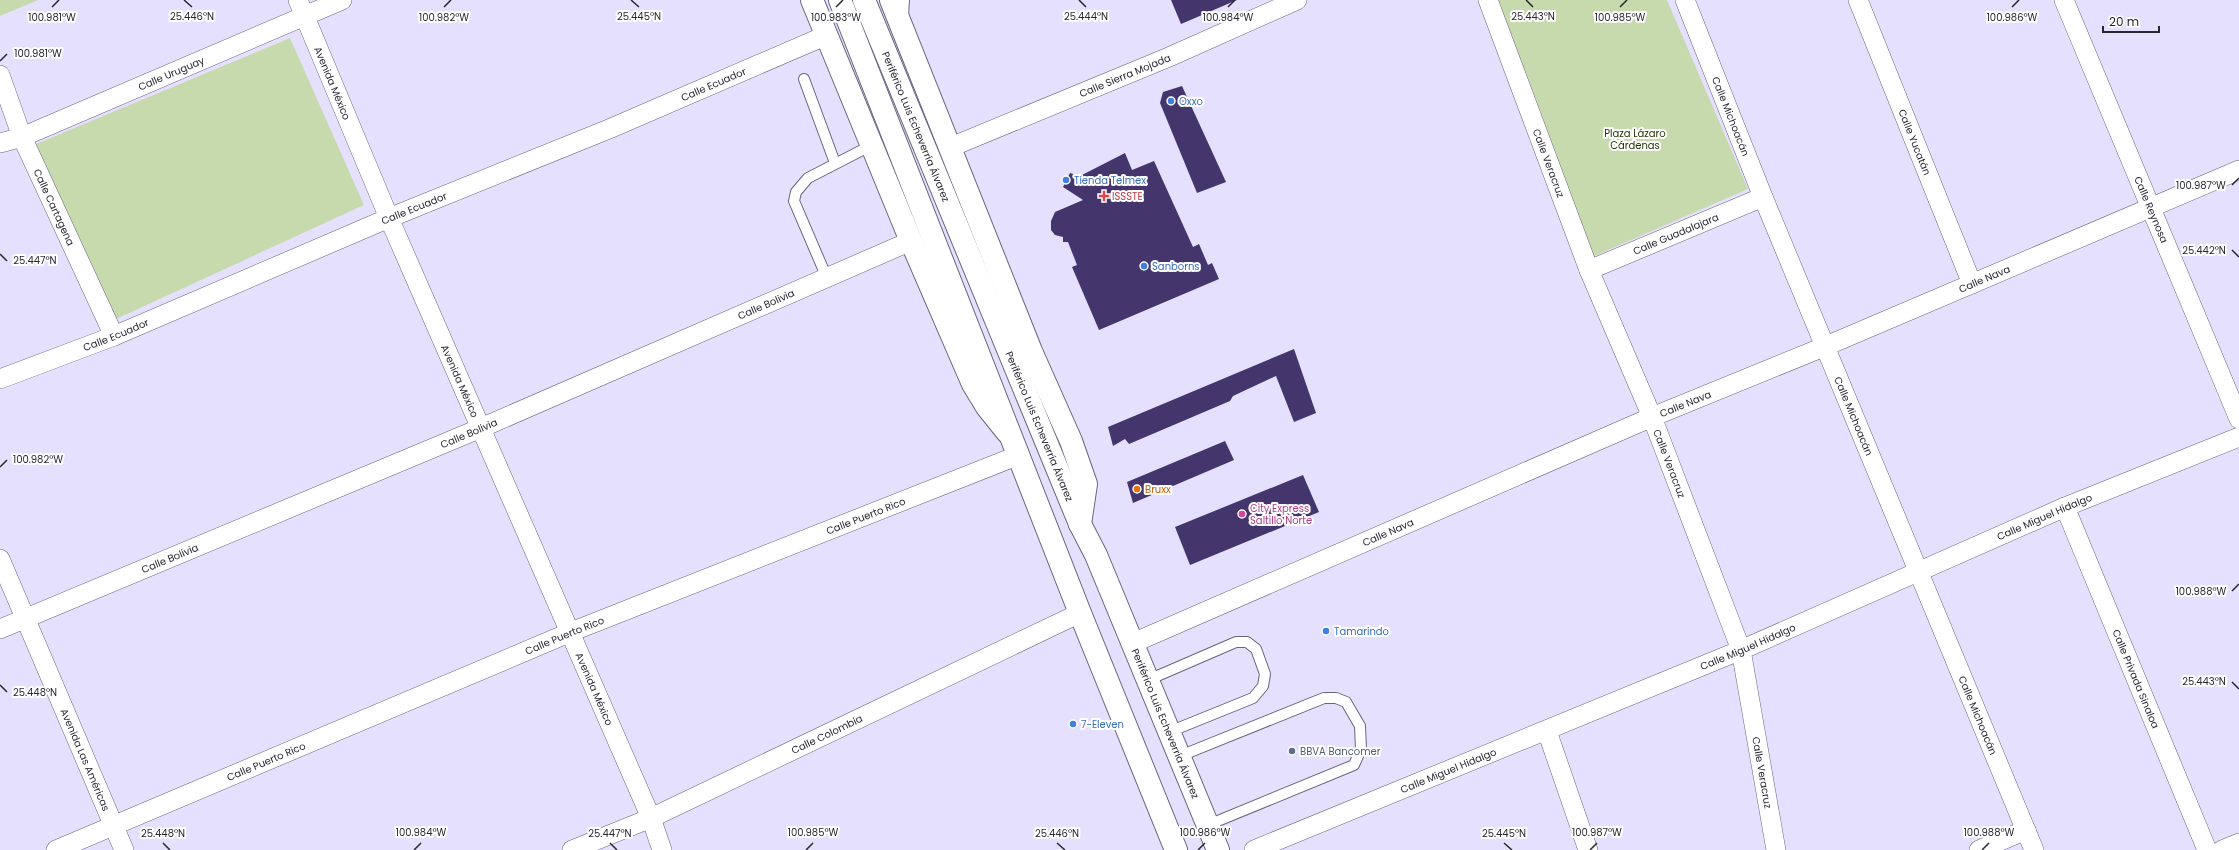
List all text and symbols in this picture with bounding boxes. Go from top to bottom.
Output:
scale bar [2103,8,2159,34]
text: 25.446°N [170,9,214,24]
text: 25.445°N [617,9,661,24]
text: 25.444°N [1064,9,1108,24]
text: 25.443°N [1511,9,1555,24]
text: 100.981°W [28,10,76,25]
text: 100.982°W [419,10,469,25]
text: 100.983°W [811,10,861,25]
text: 100.984°W [1203,10,1254,25]
text: 100.985°W [1595,10,1646,25]
text: 100.986°W [1987,10,2038,25]
text: 20 m [2109,13,2139,30]
street label: Avenida México [310,44,354,122]
text: 100.981°W [14,46,62,61]
street label: Periférico Luis Echeverría Álvarez [878,49,954,205]
street label: Calle Sierra Mojada [1077,50,1173,101]
street label: Calle Uruguay [136,53,207,94]
street label: Calle Ecuador [679,64,749,105]
street label: Calle Michoacán [1708,74,1753,158]
place label: Oxxo [1179,94,1203,109]
marker: Oxxo [1166,96,1176,106]
street label: Calle Yucatán [1894,107,1935,178]
park label: Plaza Lázaro Cárdenas [1604,126,1666,153]
street label: Calle Veracruz [1529,127,1568,200]
street label: Calle Cartagena [30,166,78,248]
place label: Tienda Telmex [1074,173,1146,188]
street label: Calle Reynosa [2130,174,2172,245]
marker: Tienda Telmex [1061,175,1071,185]
text: 100.987°W [2176,178,2226,193]
street label: Calle Ecuador [379,188,449,228]
place label: ISSSTE [1112,189,1143,204]
marker: ISSSTE [1099,191,1109,201]
street label: Calle Guadalajara [1631,209,1721,259]
text: 25.442°N [2182,243,2226,258]
text: 25.447°N [13,253,57,268]
place label: Sanborns [1152,259,1200,274]
marker: Sanborns [1139,261,1149,271]
street label: Calle Nava [1956,261,2012,297]
street label: Calle Bolivia [735,286,797,324]
street label: Calle Ecuador [81,315,151,355]
street label: Avenida México [437,342,482,420]
street label: Periférico Luis Echeverría Álvarez [1002,349,1077,504]
street label: Calle Michoacán [1830,374,1877,458]
street label: Calle Nava [1657,387,1714,421]
street label: Calle Bolivia [438,415,500,452]
street label: Calle Veracruz [1649,427,1689,501]
text: 100.982°W [13,452,63,467]
place label: Bruxx [1145,482,1171,497]
marker: Bruxx [1132,484,1142,494]
street label: Calle Miguel Hidalgo [1995,490,2095,544]
street label: Calle Puerto Rico [824,494,908,539]
place label: City Express Saltillo Norte [1250,501,1312,528]
marker: City Express Saltillo Norte [1237,509,1247,519]
street label: Calle Nava [1360,515,1416,550]
street label: Calle Bolivia [139,540,201,577]
text: 100.988°W [2176,584,2227,599]
street label: Calle Puerto Rico [523,613,606,659]
street label: Calle Miguel Hidalgo [1698,620,1798,674]
place label: Tamarindo [1334,624,1389,639]
marker: Tamarindo [1321,626,1331,636]
street label: Calle Privada Sinaloa [2108,627,2163,731]
street label: Periférico Luis Echeverría Álvarez [1127,646,1203,801]
street label: Avenida México [572,650,617,728]
street label: Calle Michoacán [1955,674,2001,757]
text: 25.443°N [2182,674,2226,689]
text: 25.448°N [13,685,57,700]
street label: Avenida Las Américas [56,706,113,813]
street label: Calle Colombia [789,711,865,758]
place label: 7-Eleven [1081,717,1124,732]
marker: 7-Eleven [1068,719,1078,729]
street label: Calle Veracruz [1748,736,1776,810]
street label: Calle Puerto Rico [224,738,308,785]
place label: BBVA Bancomer [1300,744,1381,759]
street label: Calle Miguel Hidalgo [1398,744,1499,797]
marker: BBVA Bancomer [1287,746,1297,756]
text: 100.984°W [396,825,447,840]
text: 100.985°W [788,825,839,840]
text: 100.986°W [1180,825,1231,840]
text: 100.987°W [1572,825,1622,840]
text: 100.988°W [1964,825,2015,840]
text: 25.448°N [141,826,185,841]
text: 25.447°N [588,826,632,841]
text: 25.446°N [1035,826,1079,841]
text: 25.445°N [1482,826,1526,841]

